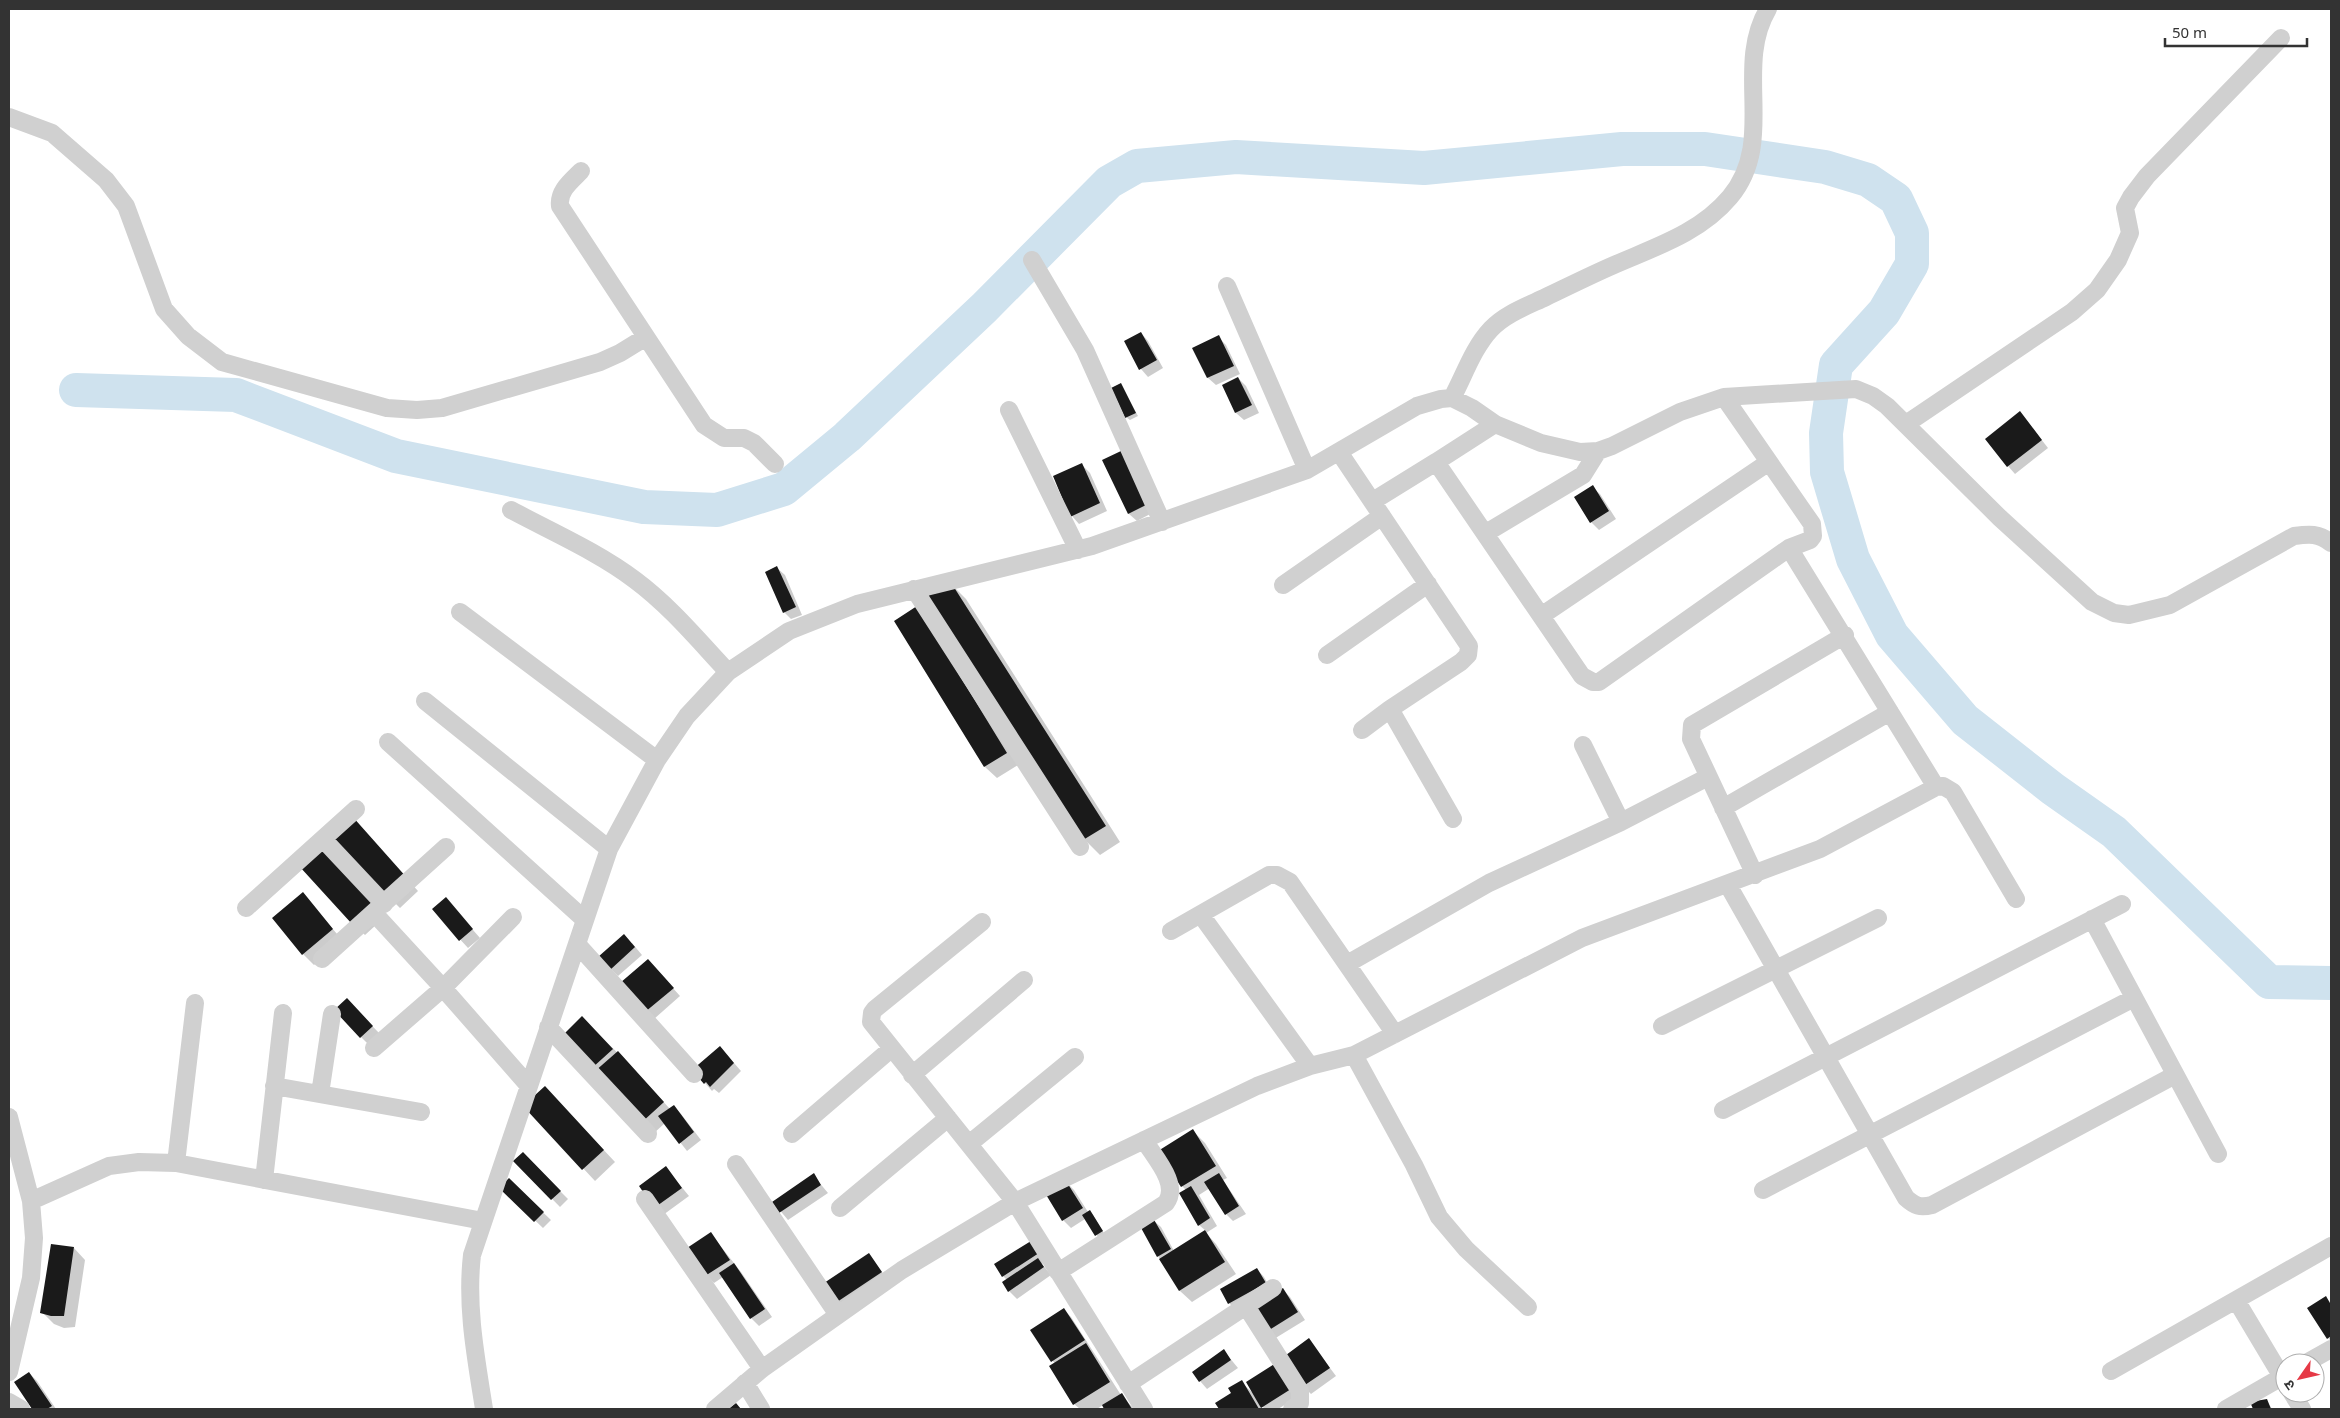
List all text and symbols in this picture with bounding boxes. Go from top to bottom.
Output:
scale bar [2165,15,2308,47]
text: 50 m [2172,22,2207,42]
north arrow [2275,1353,2325,1403]
text: उ [2278,1376,2299,1394]

